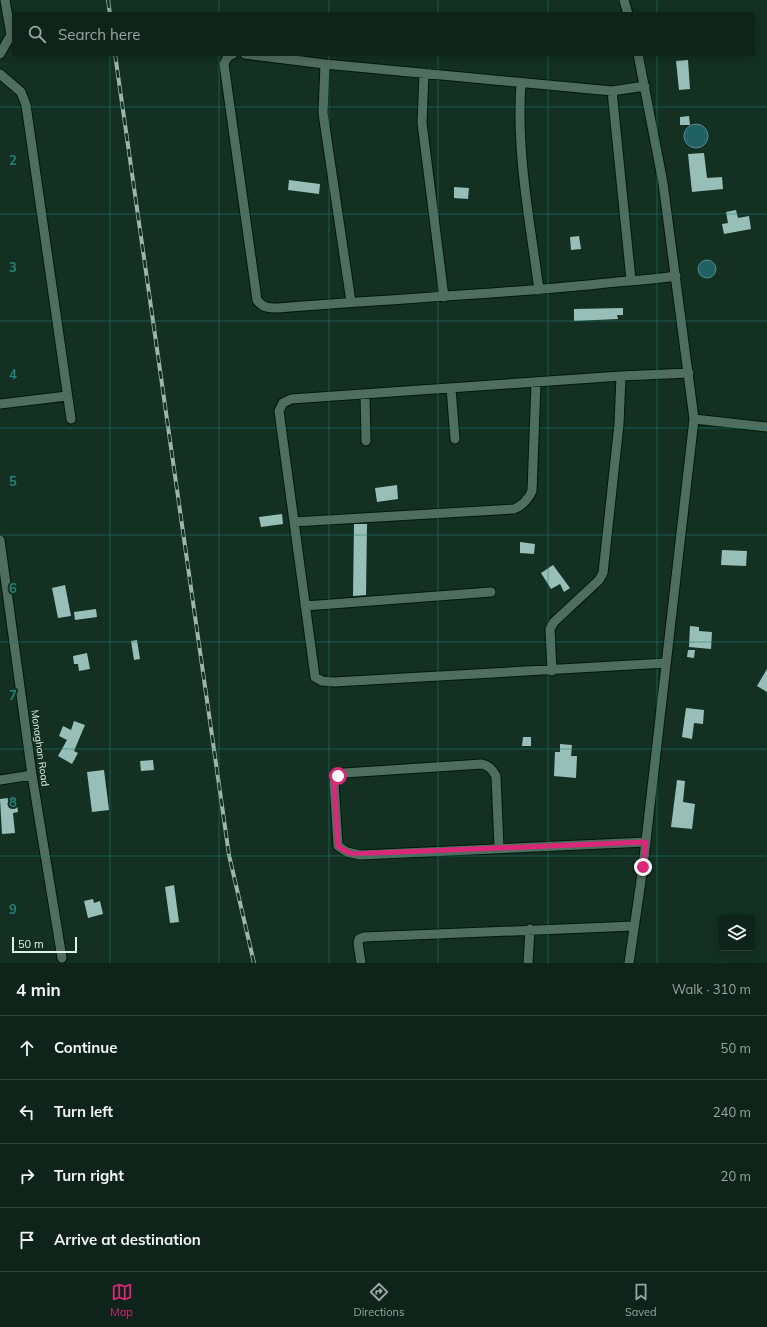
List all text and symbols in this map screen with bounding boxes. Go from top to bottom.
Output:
search box [12,12,755,56]
icon: search [26,23,48,45]
text: Search here [58,25,140,44]
text: 2 [9,152,17,168]
text: 3 [9,259,17,275]
text: 4 [9,366,17,382]
text: 5 [9,473,17,489]
text: 6 [9,580,17,596]
text: 7 [9,687,17,703]
street label: Monaghan Road [28,709,52,787]
route start [329,767,347,785]
text: 8 [9,794,17,810]
route end [634,858,652,876]
text: 9 [9,901,17,917]
map controls [719,915,755,951]
button: layers [719,915,755,951]
scale bar [12,935,77,954]
text: 50 m [18,937,44,951]
text: 4 min [16,979,61,1000]
text: Walk · 310 m [672,981,751,997]
icon: ahead [16,1037,38,1059]
text: Continue [54,1038,117,1057]
text: 50 m [721,1040,751,1056]
icon: left [16,1101,38,1123]
text: Turn left [54,1102,113,1121]
text: 240 m [713,1104,751,1120]
icon: right [16,1165,38,1187]
text: Turn right [54,1166,124,1185]
text: 20 m [721,1168,751,1184]
icon: arrive [16,1229,38,1251]
text: Arrive at destination [54,1230,201,1249]
tab: Map [110,1281,133,1319]
tab: Directions [354,1281,404,1319]
tab: Saved [625,1281,657,1319]

